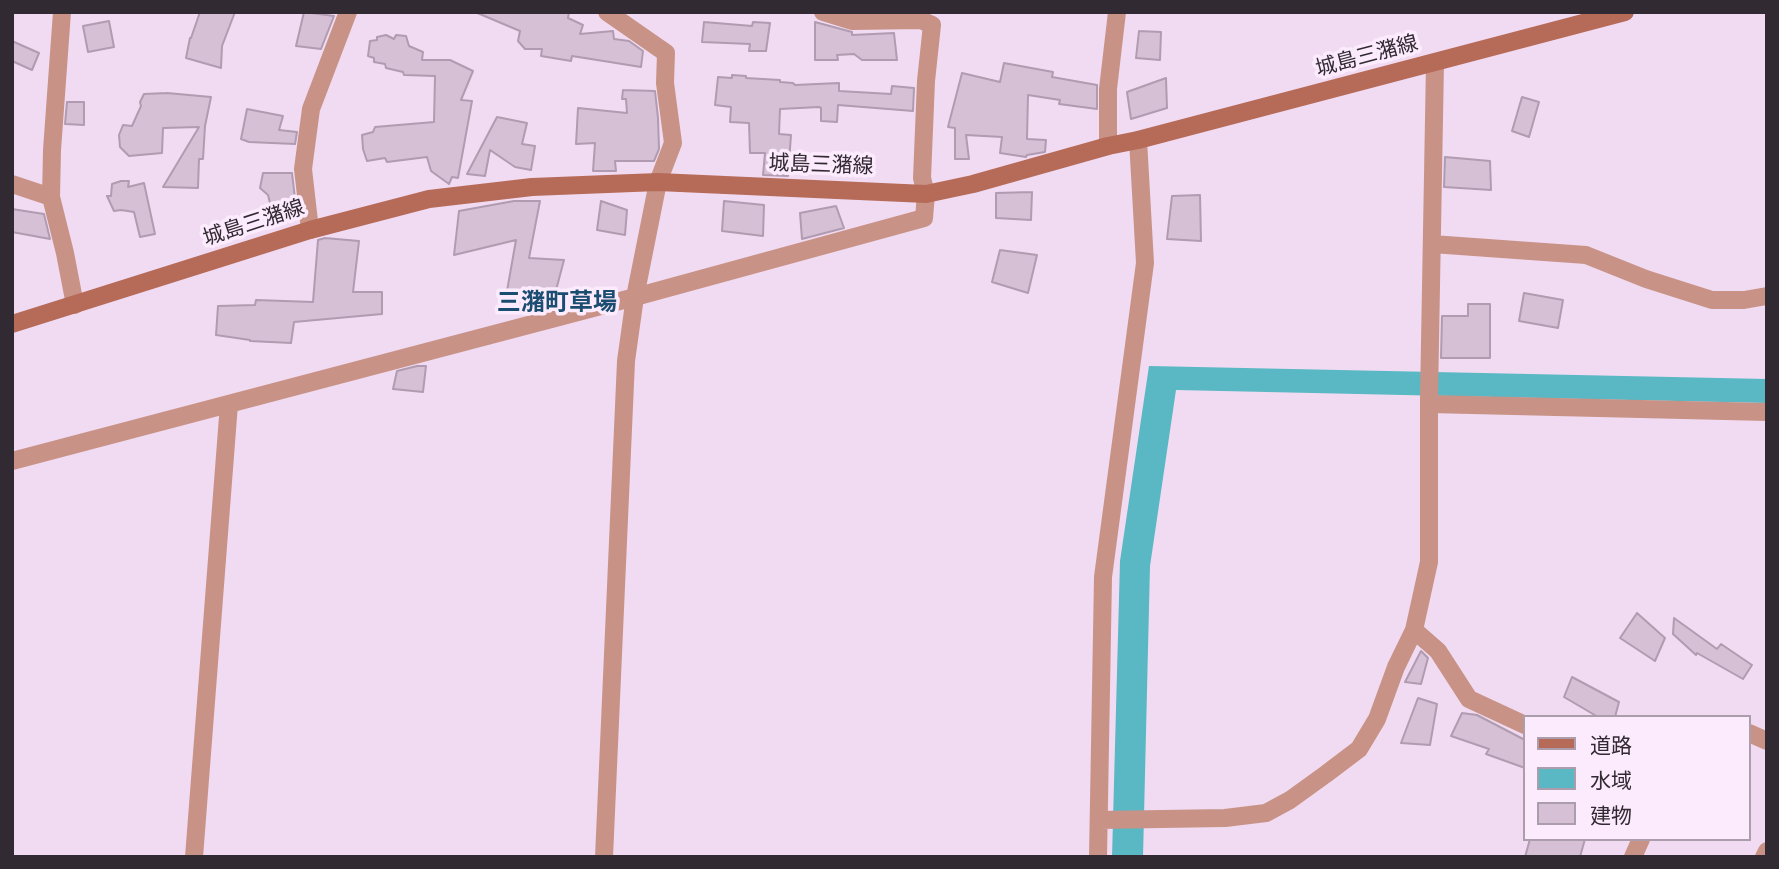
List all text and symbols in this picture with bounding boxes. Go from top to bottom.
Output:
street label: 城島三潴線 [1313,31,1421,83]
street label: 城島三潴線 [768,152,874,180]
street label: 城島三潴線 [200,196,308,252]
district label: 三潴町草場 [497,290,617,318]
legend [1524,715,1751,841]
text: 道路 [1590,734,1632,758]
text: 水域 [1590,769,1632,793]
text: 建物 [1590,804,1632,828]

